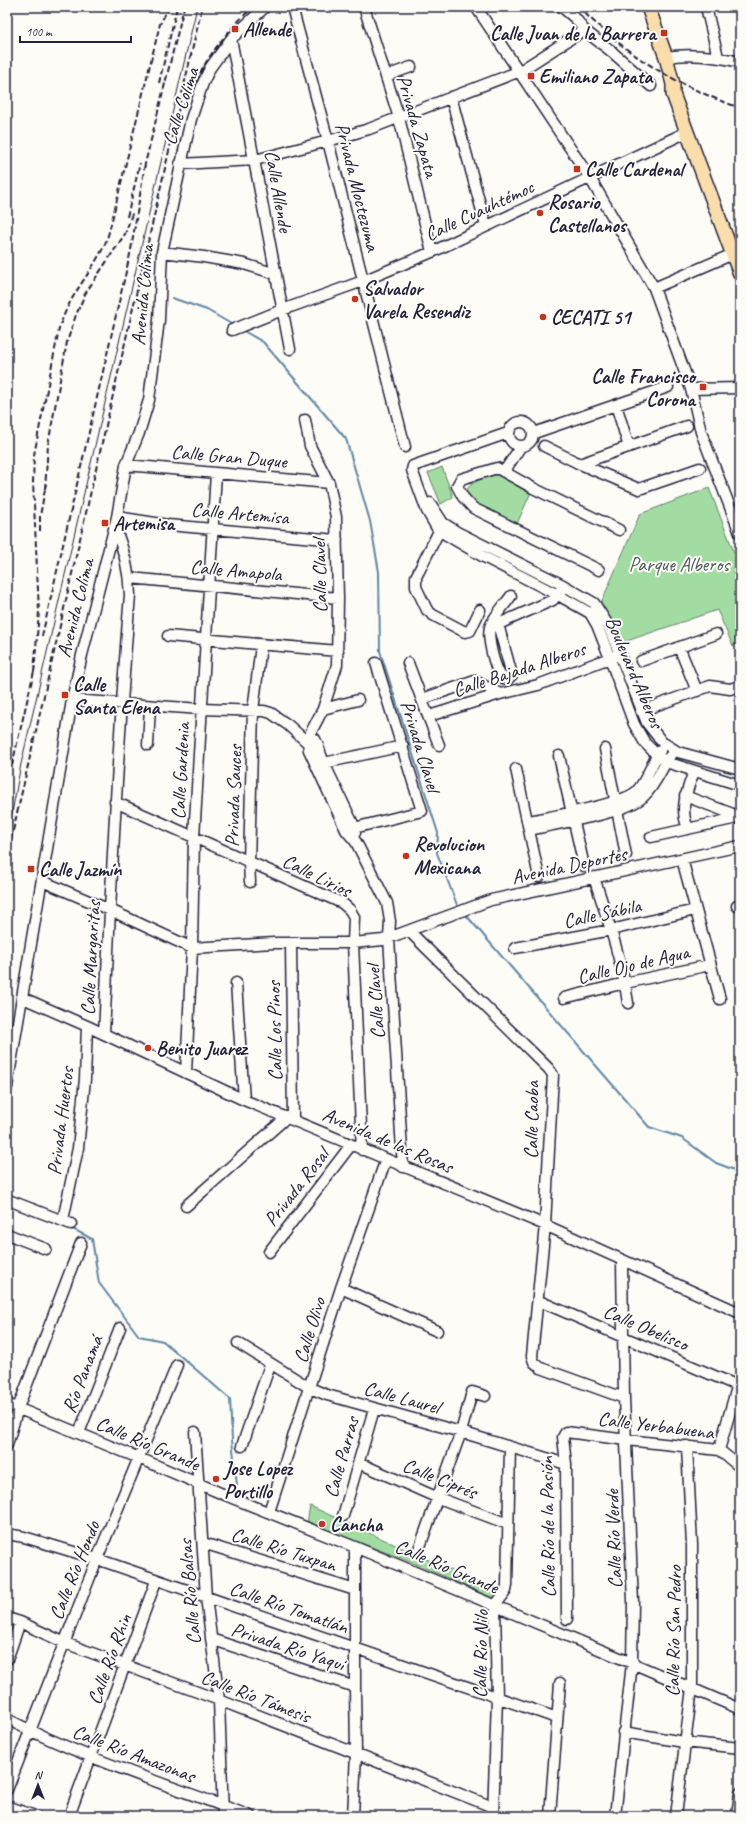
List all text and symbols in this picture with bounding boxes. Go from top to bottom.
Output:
place label: Allende [243,17,292,42]
scale bar [20,18,131,44]
place label: Calle Juan de la Barrera [490,21,658,46]
text: 100 m [26,24,53,40]
marker: Allende [230,24,240,34]
marker: Calle Juan de la Barrera [659,28,669,38]
street label: Calle Colima [156,63,205,148]
place label: Emiliano Zapata [539,64,654,89]
marker: Emiliano Zapata [526,71,536,81]
street label: Privada Zapata [391,72,445,182]
street label: Privada Moctezuma [330,120,386,255]
street label: Calle Allende [259,148,298,236]
place label: Calle Cardenal [585,157,687,182]
marker: Calle Cardenal [572,164,582,174]
street label: Calle Cuauhtémoc [421,174,539,247]
place label: Rosario Castellanos [548,190,628,238]
marker: Rosario Castellanos [535,208,545,218]
street label: Avenida Colima [126,242,159,346]
place label: Salvador Varela Resendiz [363,276,472,324]
marker: Salvador Varela Resendiz [350,294,360,304]
place label: CECATI 51 [551,305,633,330]
marker: CECATI 51 [538,312,548,322]
place label: Calle Francisco Corona [591,364,697,412]
marker: Calle Francisco Corona [698,382,708,392]
street label: Calle Gran Duque [170,439,289,474]
street label: Calle Artemisa [190,497,292,530]
place label: Artemisa [113,511,176,536]
marker: Artemisa [100,518,110,528]
street label: Calle Clavel [306,535,333,613]
park label: Parque Alberos [629,552,731,577]
street label: Avenida Colima [51,554,100,660]
street label: Calle Amapola [189,554,285,587]
street label: Boulevard Alberos [600,612,670,734]
street label: Calle Bajada Alberos [450,636,591,703]
place label: Calle Santa Elena [73,672,162,720]
marker: Calle Santa Elena [60,690,70,700]
street label: Privada Clavel [395,698,447,798]
street label: Calle Gardenia [165,720,196,820]
street label: Privada Sauces [219,742,248,847]
place label: Revolucion Mexicana [414,832,485,880]
street label: Avenida Deportes [509,841,631,890]
street label: Calle Lirios [278,848,357,904]
marker: Revolucion Mexicana [401,851,411,861]
place label: Calle Jazmín [39,857,122,882]
marker: Calle Jazmín [26,864,36,874]
street label: Calle Sábila [561,893,645,934]
street label: Calle Margaritas [75,898,106,1016]
street label: Calle Ojo de Agua [575,939,693,990]
street label: Calle Clavel [360,961,391,1040]
street label: Calle Los Pinos [261,979,288,1081]
place label: Benito Juarez [156,1036,249,1061]
marker: Benito Juarez [143,1043,153,1053]
street label: Privada Huertos [41,1063,80,1177]
street label: Calle Caoba [518,1079,545,1159]
street label: Avenida de las Rosas [319,1102,459,1180]
street label: Privada Rosal [258,1141,337,1231]
street label: Calle Olivo [288,1294,332,1366]
street label: Calle Obelisco [600,1298,694,1357]
street label: Río Panamá [56,1330,109,1416]
street label: Calle Laurel [361,1375,446,1421]
street label: Calle Yerbabuena [597,1406,716,1445]
street label: Calle Río Grande [92,1410,205,1477]
street label: Calle Parras [318,1412,366,1500]
street label: Calle Ciprés [399,1452,483,1505]
street label: Calle Río de la Pasión [534,1455,561,1598]
place label: Jose Lopez Portillo [222,1456,294,1504]
marker: Jose Lopez Portillo [211,1474,221,1484]
street label: Calle Río Verde [599,1488,628,1589]
place label: Cancha [330,1512,384,1537]
street label: Calle Río Hondo [43,1516,106,1623]
marker: Cancha [317,1519,327,1529]
street label: Calle Río Tuxpan [228,1522,340,1578]
street label: Calle Río Grande [391,1533,504,1600]
street label: Calle Río Balsas [172,1536,207,1646]
street label: Calle Río San Pedro [660,1564,687,1697]
street label: Calle Río Tomatlán [226,1576,352,1640]
street label: Calle Río Rhin [82,1609,138,1708]
street label: Calle Río Nilo [467,1609,494,1698]
street label: Privada Río Yaqui [228,1616,350,1677]
street label: Calle Río Támesis [198,1664,316,1729]
street label: Calle Río Amazonas [69,1719,201,1789]
north arrow [18,1765,58,1805]
text: N [35,1768,44,1782]

